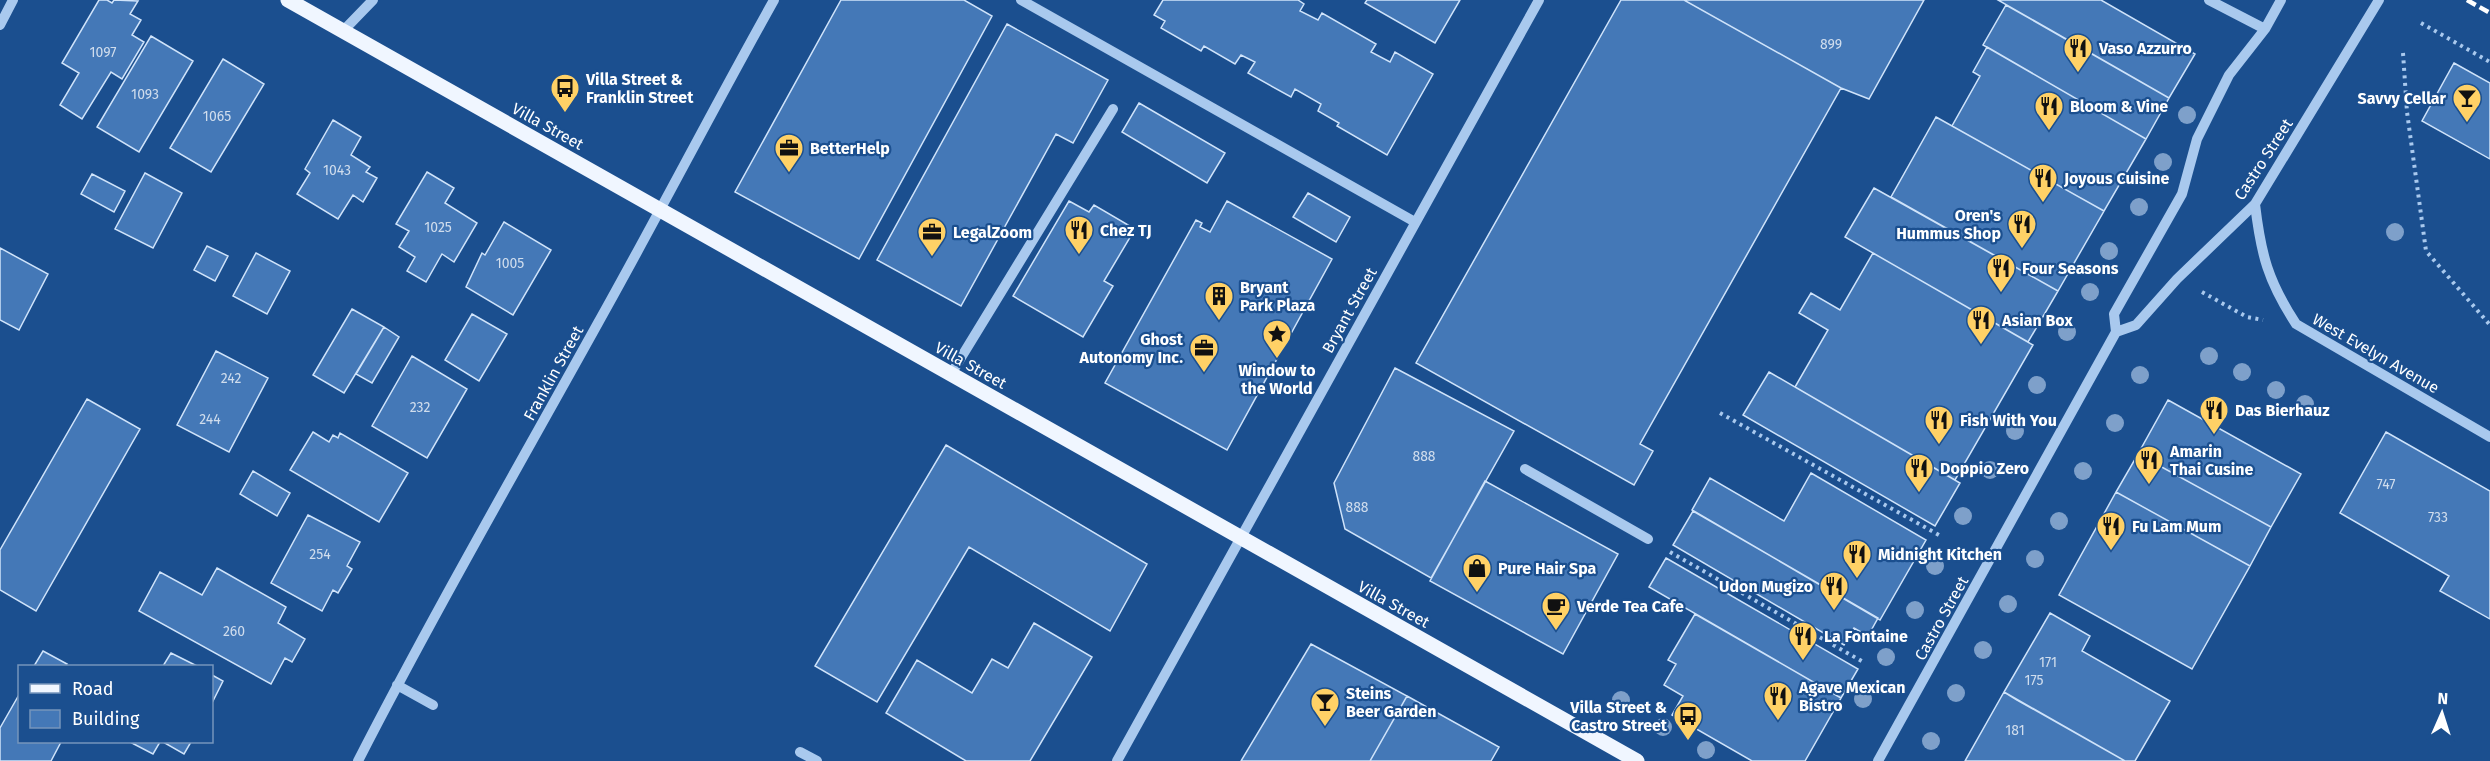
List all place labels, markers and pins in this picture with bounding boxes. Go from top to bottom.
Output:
restaurant icon: Vaso Azzurro [2062,32,2094,74]
place label: Vaso Azzurro [2098,39,2192,58]
place label: Villa Street & Franklin Street [585,70,694,107]
bus stop icon: Villa Street & Franklin Street [549,72,581,114]
bar icon: Savvy Cellar [2451,82,2483,124]
place label: Savvy Cellar [2358,89,2447,108]
restaurant icon: Bloom & Vine [2033,90,2065,132]
place label: Bloom & Vine [2070,97,2168,116]
office icon: BetterHelp [773,132,805,174]
place label: BetterHelp [810,139,890,158]
restaurant icon: Joyous Cuisine [2027,162,2059,204]
place label: Joyous Cuisine [2063,169,2170,188]
place label: Oren's Hummus Shop [1896,206,2001,243]
restaurant icon: Oren's Hummus Shop [2006,208,2038,250]
restaurant icon: Chez TJ [1063,214,1095,256]
office icon: LegalZoom [916,216,948,258]
place label: Chez TJ [1100,221,1152,240]
place label: LegalZoom [953,223,1032,242]
restaurant icon: Four Seasons [1985,252,2017,294]
place label: Four Seasons [2022,259,2119,278]
place label: Bryant Park Plaza [1240,278,1316,315]
building icon: Bryant Park Plaza [1203,280,1235,322]
restaurant icon: Asian Box [1965,304,1997,346]
place label: Asian Box [2001,311,2073,330]
place icon: Window to the World [1261,318,1293,360]
place label: Ghost Autonomy Inc. [1079,330,1184,367]
office icon: Ghost Autonomy Inc. [1188,332,1220,374]
place label: Window to the World [1238,361,1316,398]
restaurant icon: Das Bierhauz [2198,394,2230,436]
place label: Das Bierhauz [2235,401,2330,420]
restaurant icon: Fish With You [1923,404,1955,446]
place label: Fish With You [1960,411,2057,430]
place label: Amarin Thai Cusine [2169,442,2254,479]
restaurant icon: Amarin Thai Cusine [2133,444,2165,486]
restaurant icon: Doppio Zero [1903,452,1935,494]
place label: Doppio Zero [1940,459,2029,478]
restaurant icon: Fu Lam Mum [2095,510,2127,552]
place label: Fu Lam Mum [2132,517,2222,536]
restaurant icon: Midnight Kitchen [1841,538,1873,580]
place label: Midnight Kitchen [1878,545,2002,564]
shop icon: Pure Hair Spa [1461,552,1493,594]
place label: Pure Hair Spa [1498,559,1597,578]
restaurant icon: Udon Mugizo [1818,570,1850,612]
place label: Udon Mugizo [1719,577,1813,596]
cafe icon: Verde Tea Cafe [1540,590,1572,632]
place label: Verde Tea Cafe [1576,597,1684,616]
restaurant icon: La Fontaine [1787,620,1819,662]
place label: La Fontaine [1824,627,1908,646]
place label: Agave Mexican Bistro [1798,678,1906,715]
restaurant icon: Agave Mexican Bistro [1762,680,1794,722]
place label: Steins Beer Garden [1346,684,1436,721]
bar icon: Steins Beer Garden [1309,686,1341,728]
place label: Villa Street & Castro Street [1569,698,1668,735]
bus stop icon: Villa Street & Castro Street [1672,700,1704,742]

